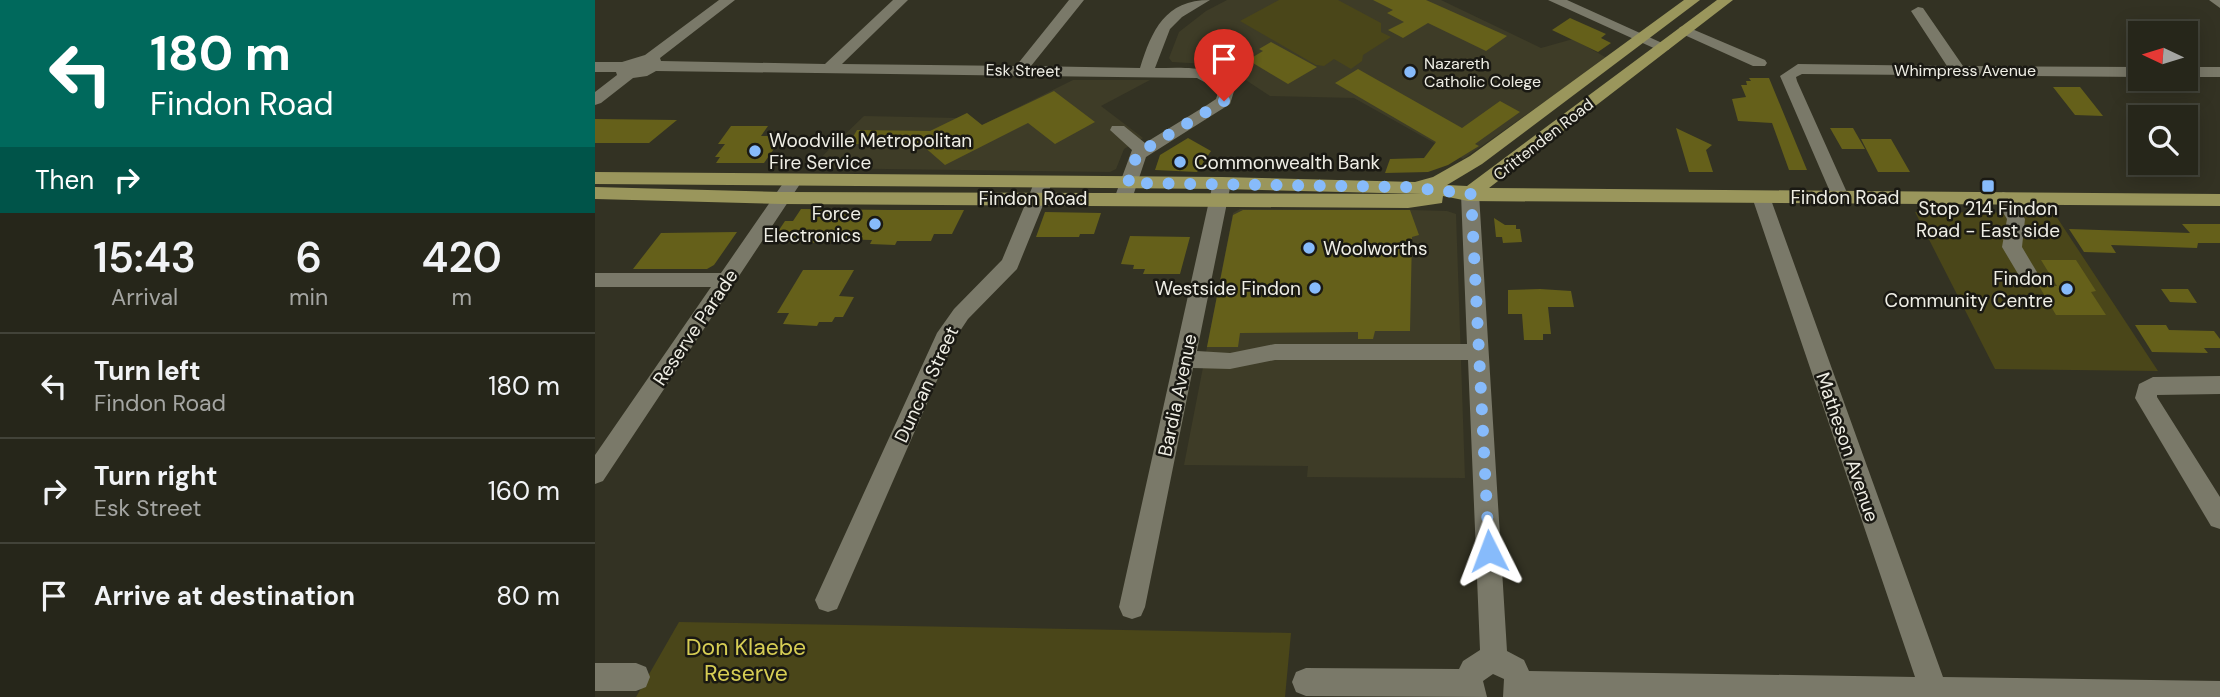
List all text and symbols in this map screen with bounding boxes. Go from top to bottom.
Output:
text: 180 m [150,21,291,85]
north arrow [2128,21,2198,91]
map controls [2128,21,2198,175]
icon: left [35,28,126,119]
pin [1194,29,1254,101]
icon: arrive [1205,40,1243,78]
place label: Nazareth Catholic Colege [1424,53,1541,92]
street label: Esk Street [985,59,1061,82]
street label: Whimpress Avenue [1894,60,2036,81]
marker: Nazareth Catholic Colege [1402,64,1418,80]
text: Findon Road [150,83,334,125]
street label: Crittenden Road [1489,94,1598,185]
button: search [2128,105,2198,175]
place label: Woodville Metropolitan Fire Service [769,128,972,175]
marker: Woodville Metropolitan Fire Service [747,143,763,159]
place label: Commonwealth Bank [1194,150,1381,175]
marker: Commonwealth Bank [1172,154,1188,170]
icon: right [108,161,146,199]
text: Then [35,163,94,197]
marker: Stop 214 Findon Road - East side [1980,178,1996,194]
street label: Findon Road [1790,185,1900,210]
street label: Findon Road [978,186,1088,211]
place label: Stop 214 Findon Road - East side [1916,196,2060,243]
place label: Force Electronics [763,201,861,248]
marker: Force Electronics [867,216,883,232]
text: 15:43 [93,230,196,285]
text: 6 [295,230,322,285]
text: 420 [422,230,502,285]
place label: Woolworths [1323,236,1428,261]
marker: Woolworths [1301,240,1317,256]
street label: Reserve Parade [647,264,744,390]
place label: Findon Community Centre [1885,266,2053,313]
place label: Westside Findon [1155,276,1301,301]
marker: Westside Findon [1307,280,1323,296]
marker: Findon Community Centre [2059,281,2075,297]
text: Arrival [111,282,178,312]
text: min [289,282,328,312]
text: m [451,282,472,312]
street label: Duncan Street [889,322,964,447]
street label: Bardia Avenue [1152,331,1203,459]
text: Turn left [94,354,201,388]
icon: left [35,367,73,405]
text: 180 m [488,369,560,403]
street label: Matheson Avenue [1810,369,1885,525]
text: Findon Road [94,388,226,418]
text: Turn right [94,459,218,493]
icon: right [35,472,73,510]
text: 160 m [488,474,560,508]
text: Esk Street [94,493,201,523]
position arrow [1452,514,1526,588]
icon: arrive [35,577,73,615]
text: Arrive at destination [94,579,355,613]
text: 80 m [496,579,560,613]
park label: Don Klaebe Reserve [686,632,806,688]

